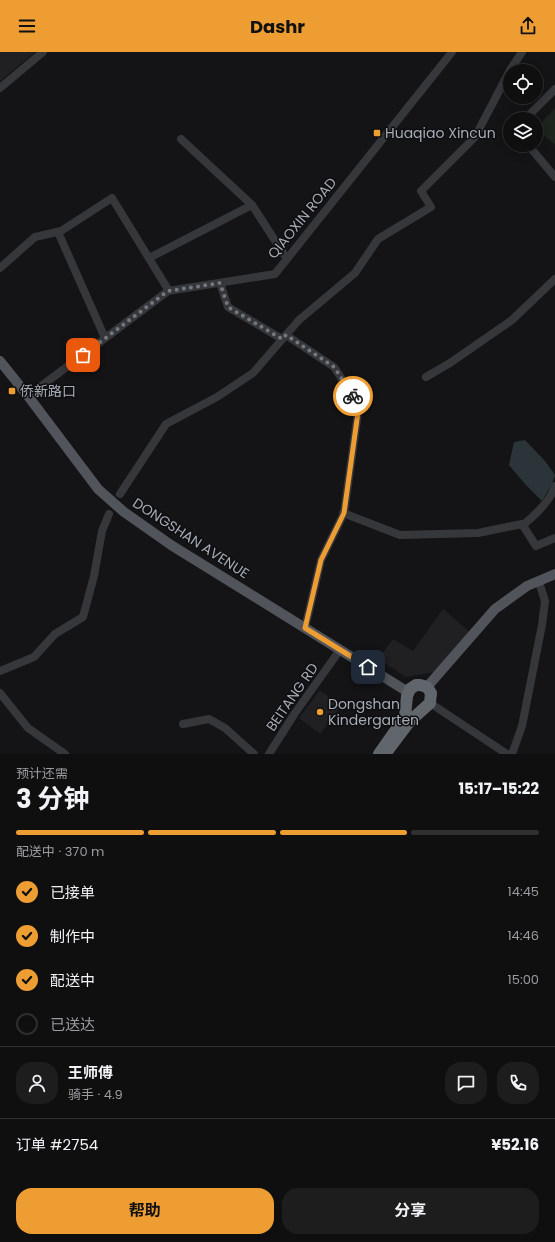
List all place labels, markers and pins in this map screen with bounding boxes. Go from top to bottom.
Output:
place label: Huaqiao Xincun [385,123,496,143]
marker: Huaqiao Xincun [372,128,382,138]
pin [66,338,100,372]
place label: 侨新路口 [20,381,76,401]
marker: 侨新路口 [7,386,17,396]
pin [351,650,385,684]
place label: Dongshan Kindergarten [328,694,419,730]
marker: Dongshan Kindergarten [315,707,325,717]

